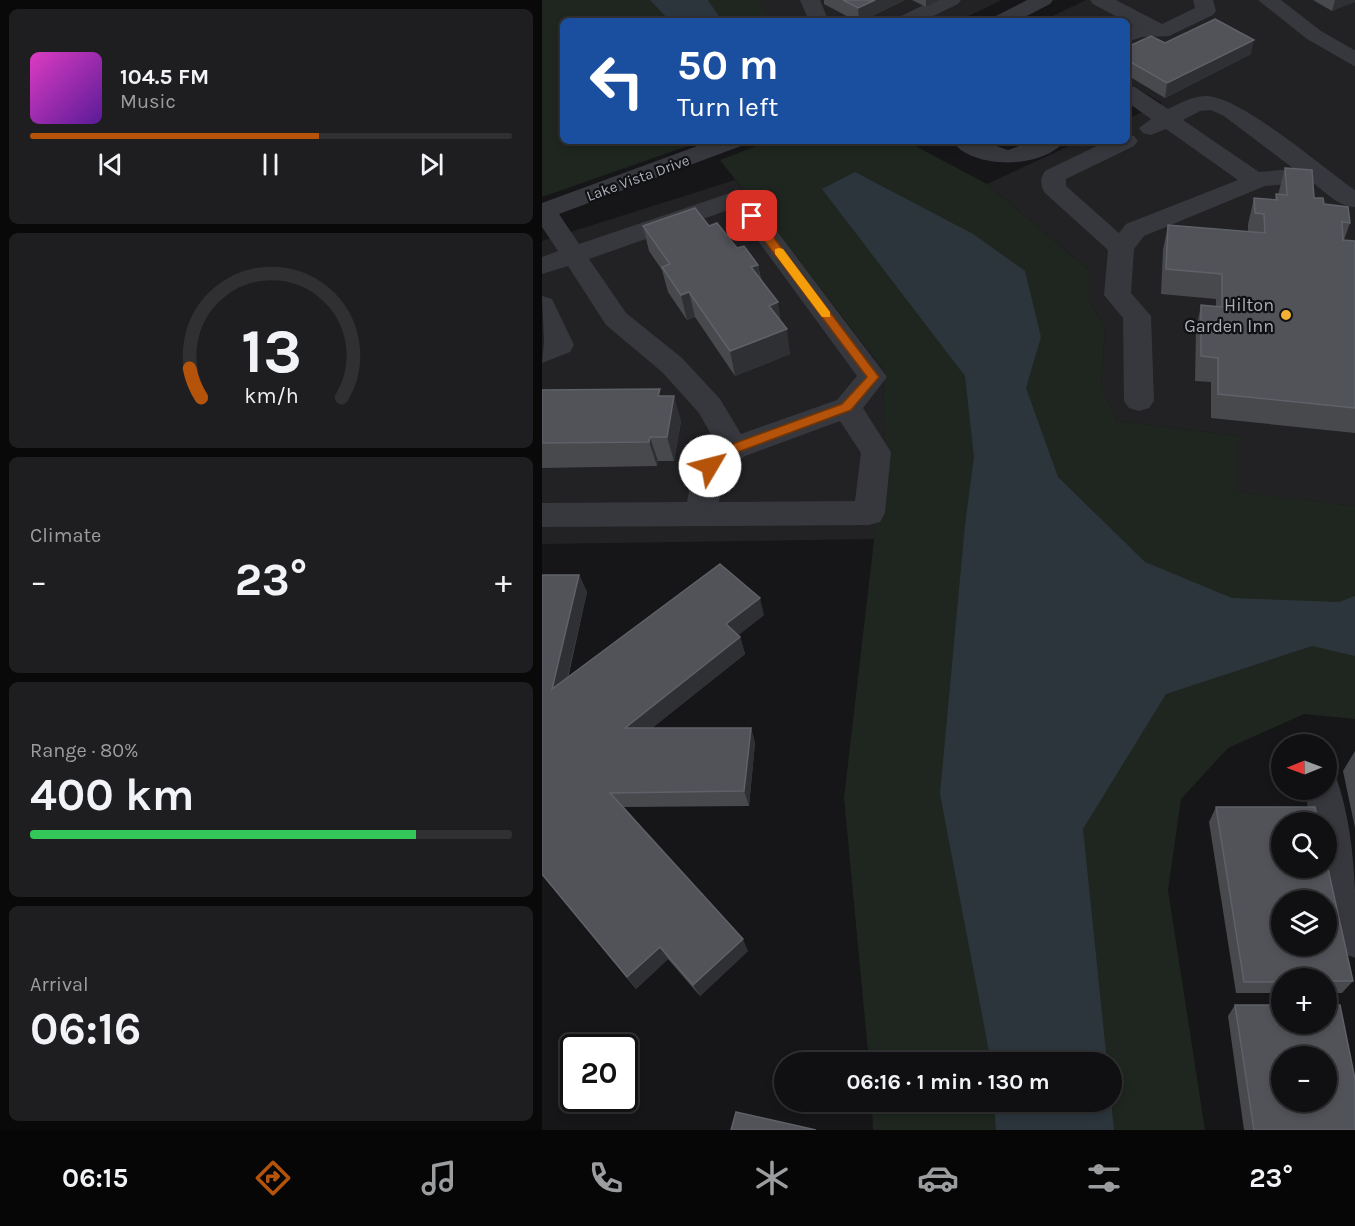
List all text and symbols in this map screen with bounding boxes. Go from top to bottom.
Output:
text: 50 m [677,40,779,90]
icon: left [578,42,656,120]
text: 104.5 FM [120,64,209,90]
text: Music [120,90,176,113]
text: Turn left [677,91,778,123]
icon: previous [94,148,127,181]
icon: pause [254,148,287,181]
icon: next [415,148,448,181]
street label: Lake Vista Drive [584,151,692,205]
pin [726,190,777,241]
icon: arrive [735,199,768,232]
place label: Hilton Garden Inn [1184,294,1274,337]
marker: Hilton Garden Inn [1279,308,1293,322]
text: 13 [240,315,302,388]
text: km/h [244,383,298,408]
position arrow [678,434,742,498]
text: Climate [30,524,101,547]
text: 23° [235,554,307,606]
text: − [30,562,47,600]
text: + [495,562,512,600]
north arrow [1271,734,1337,800]
map controls [1271,734,1337,1112]
text: Range · 80% [30,739,139,762]
text: 400 km [30,769,194,821]
button: search [1271,812,1337,878]
button: layers [1271,890,1337,956]
button: + [1271,968,1337,1034]
text: Arrival [30,973,89,996]
text: 06:16 [30,1003,141,1055]
speed limit sign: 20 [560,1034,638,1112]
button: − [1271,1046,1337,1112]
text: 06:16 · 1 min · 130 m [846,1069,1050,1095]
icon: directions [252,1157,294,1199]
icon: music [418,1157,460,1199]
icon: phone [585,1157,627,1199]
icon: climate [751,1157,793,1199]
icon: car [917,1157,959,1199]
icon: filters [1083,1157,1125,1199]
text: 06:15 [62,1162,128,1194]
text: 23° [1249,1162,1293,1194]

